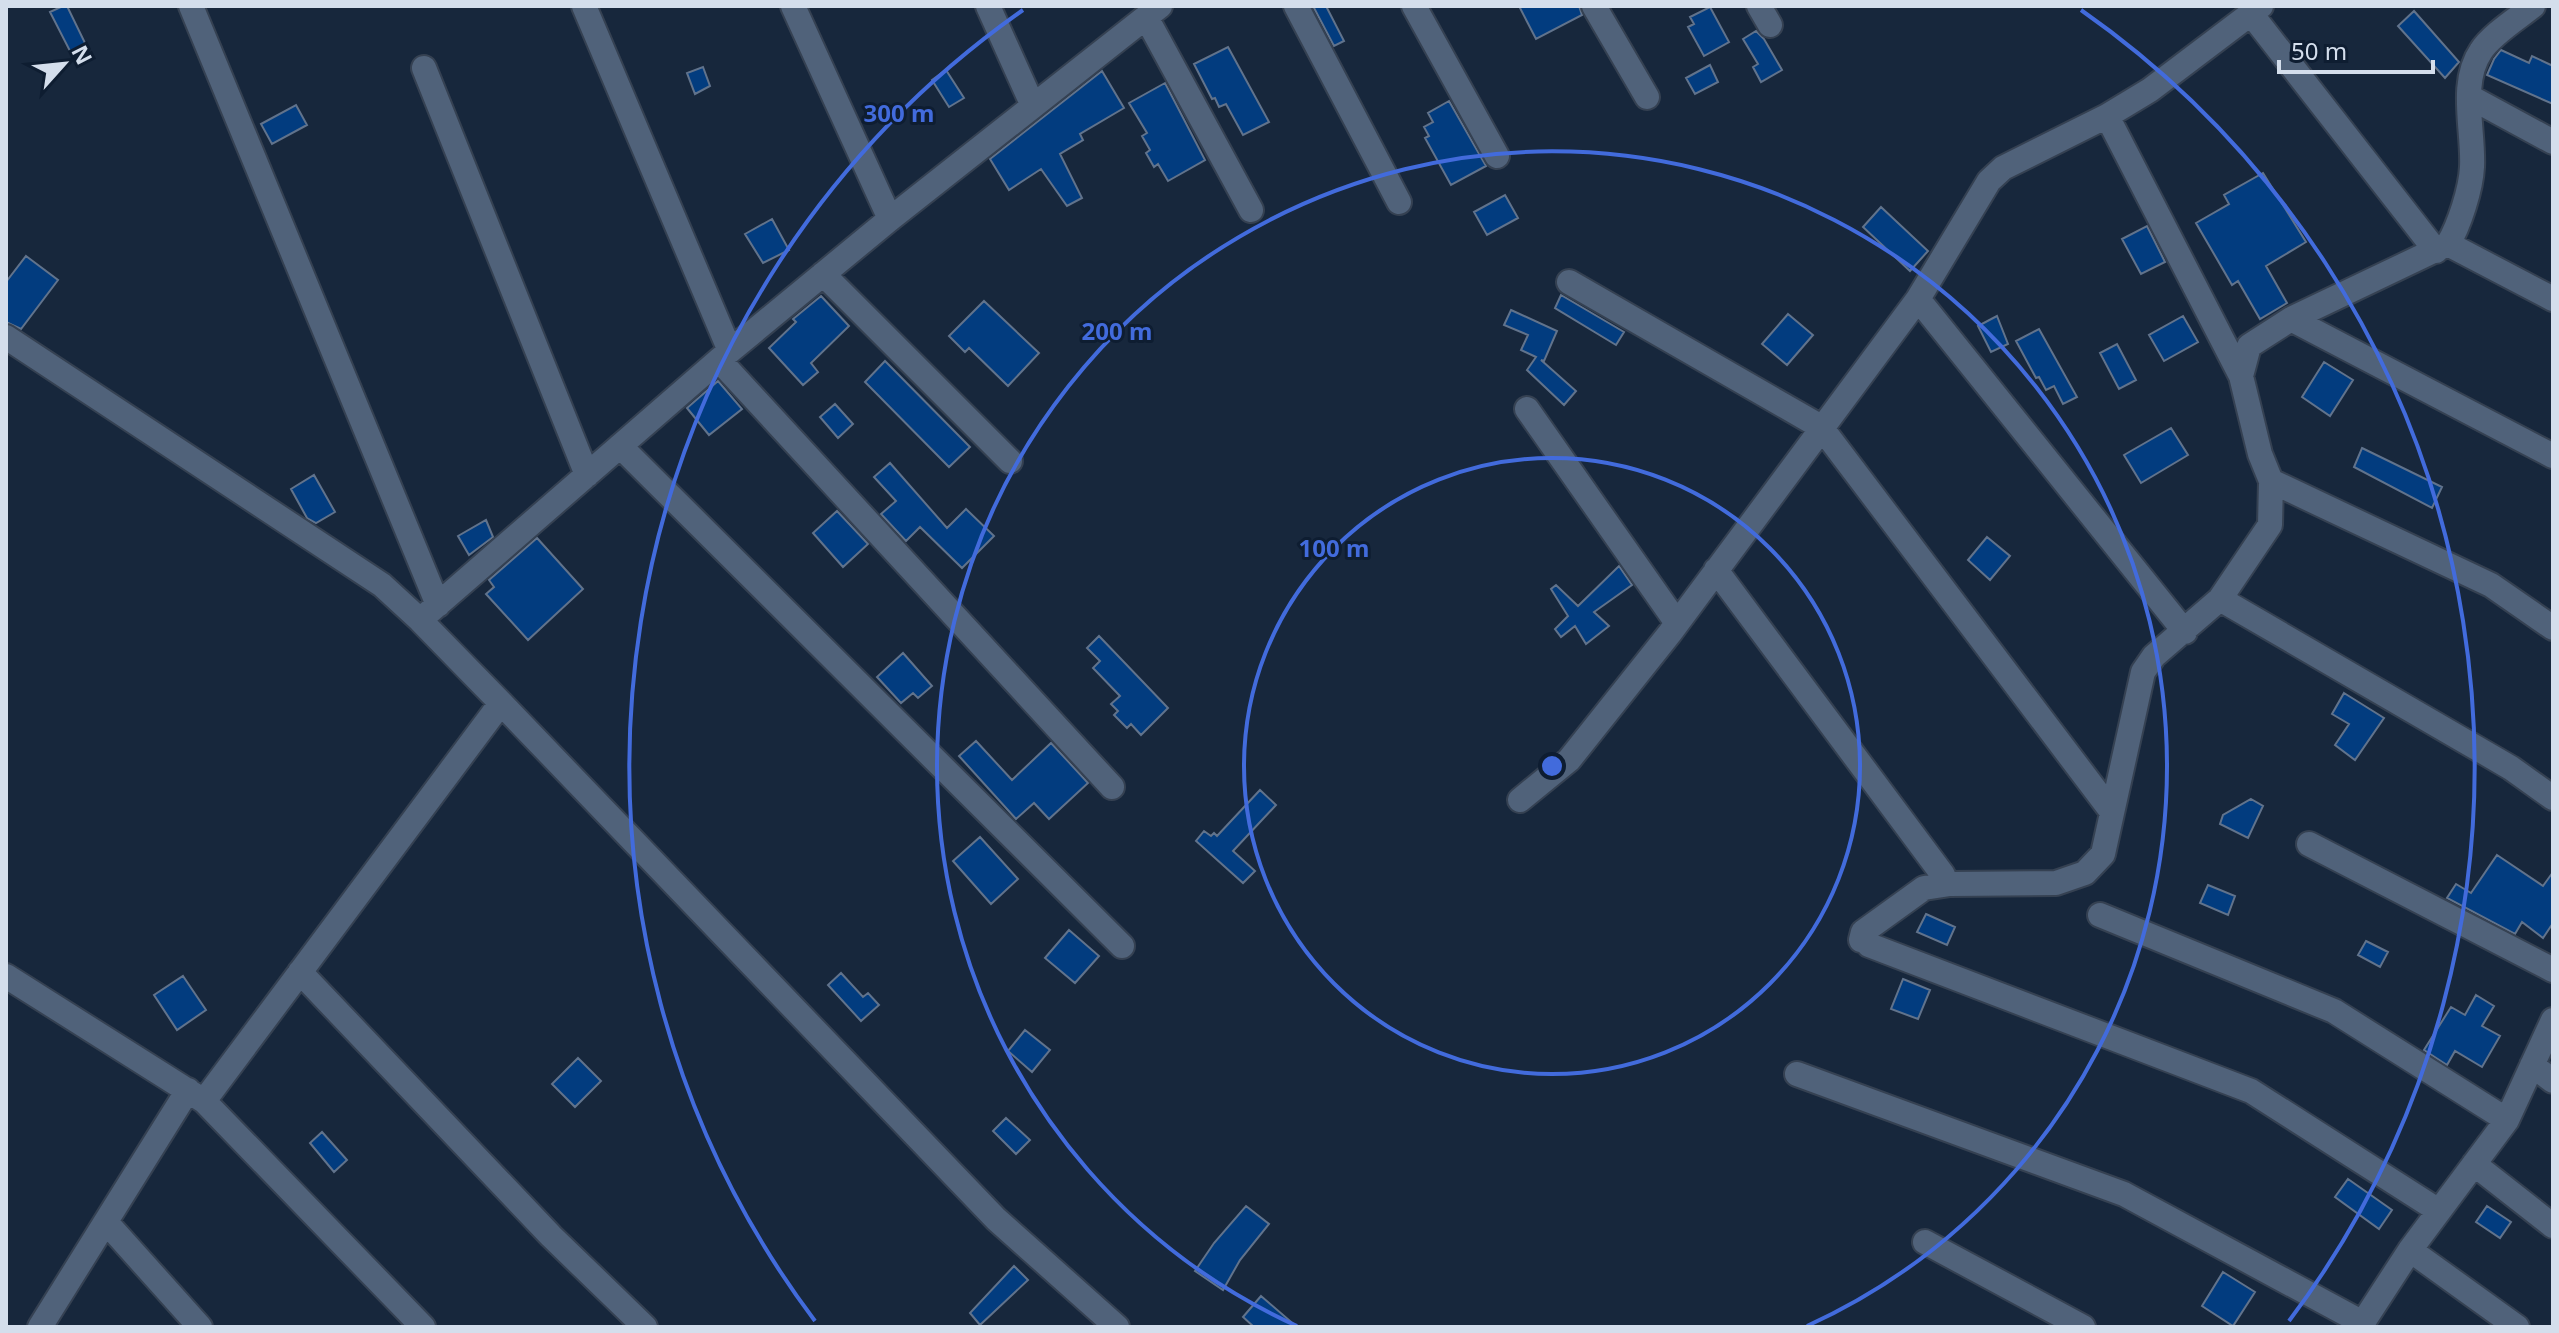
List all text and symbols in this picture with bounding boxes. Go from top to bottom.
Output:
north arrow [24,24,104,104]
scale bar [2279,24,2433,74]
text: 50 m [2291,34,2347,67]
text: N [65,40,100,69]
text: 300 m [864,96,934,129]
text: 200 m [1082,314,1152,347]
text: 100 m [1299,531,1369,564]
centre of rings [1538,752,1566,780]

